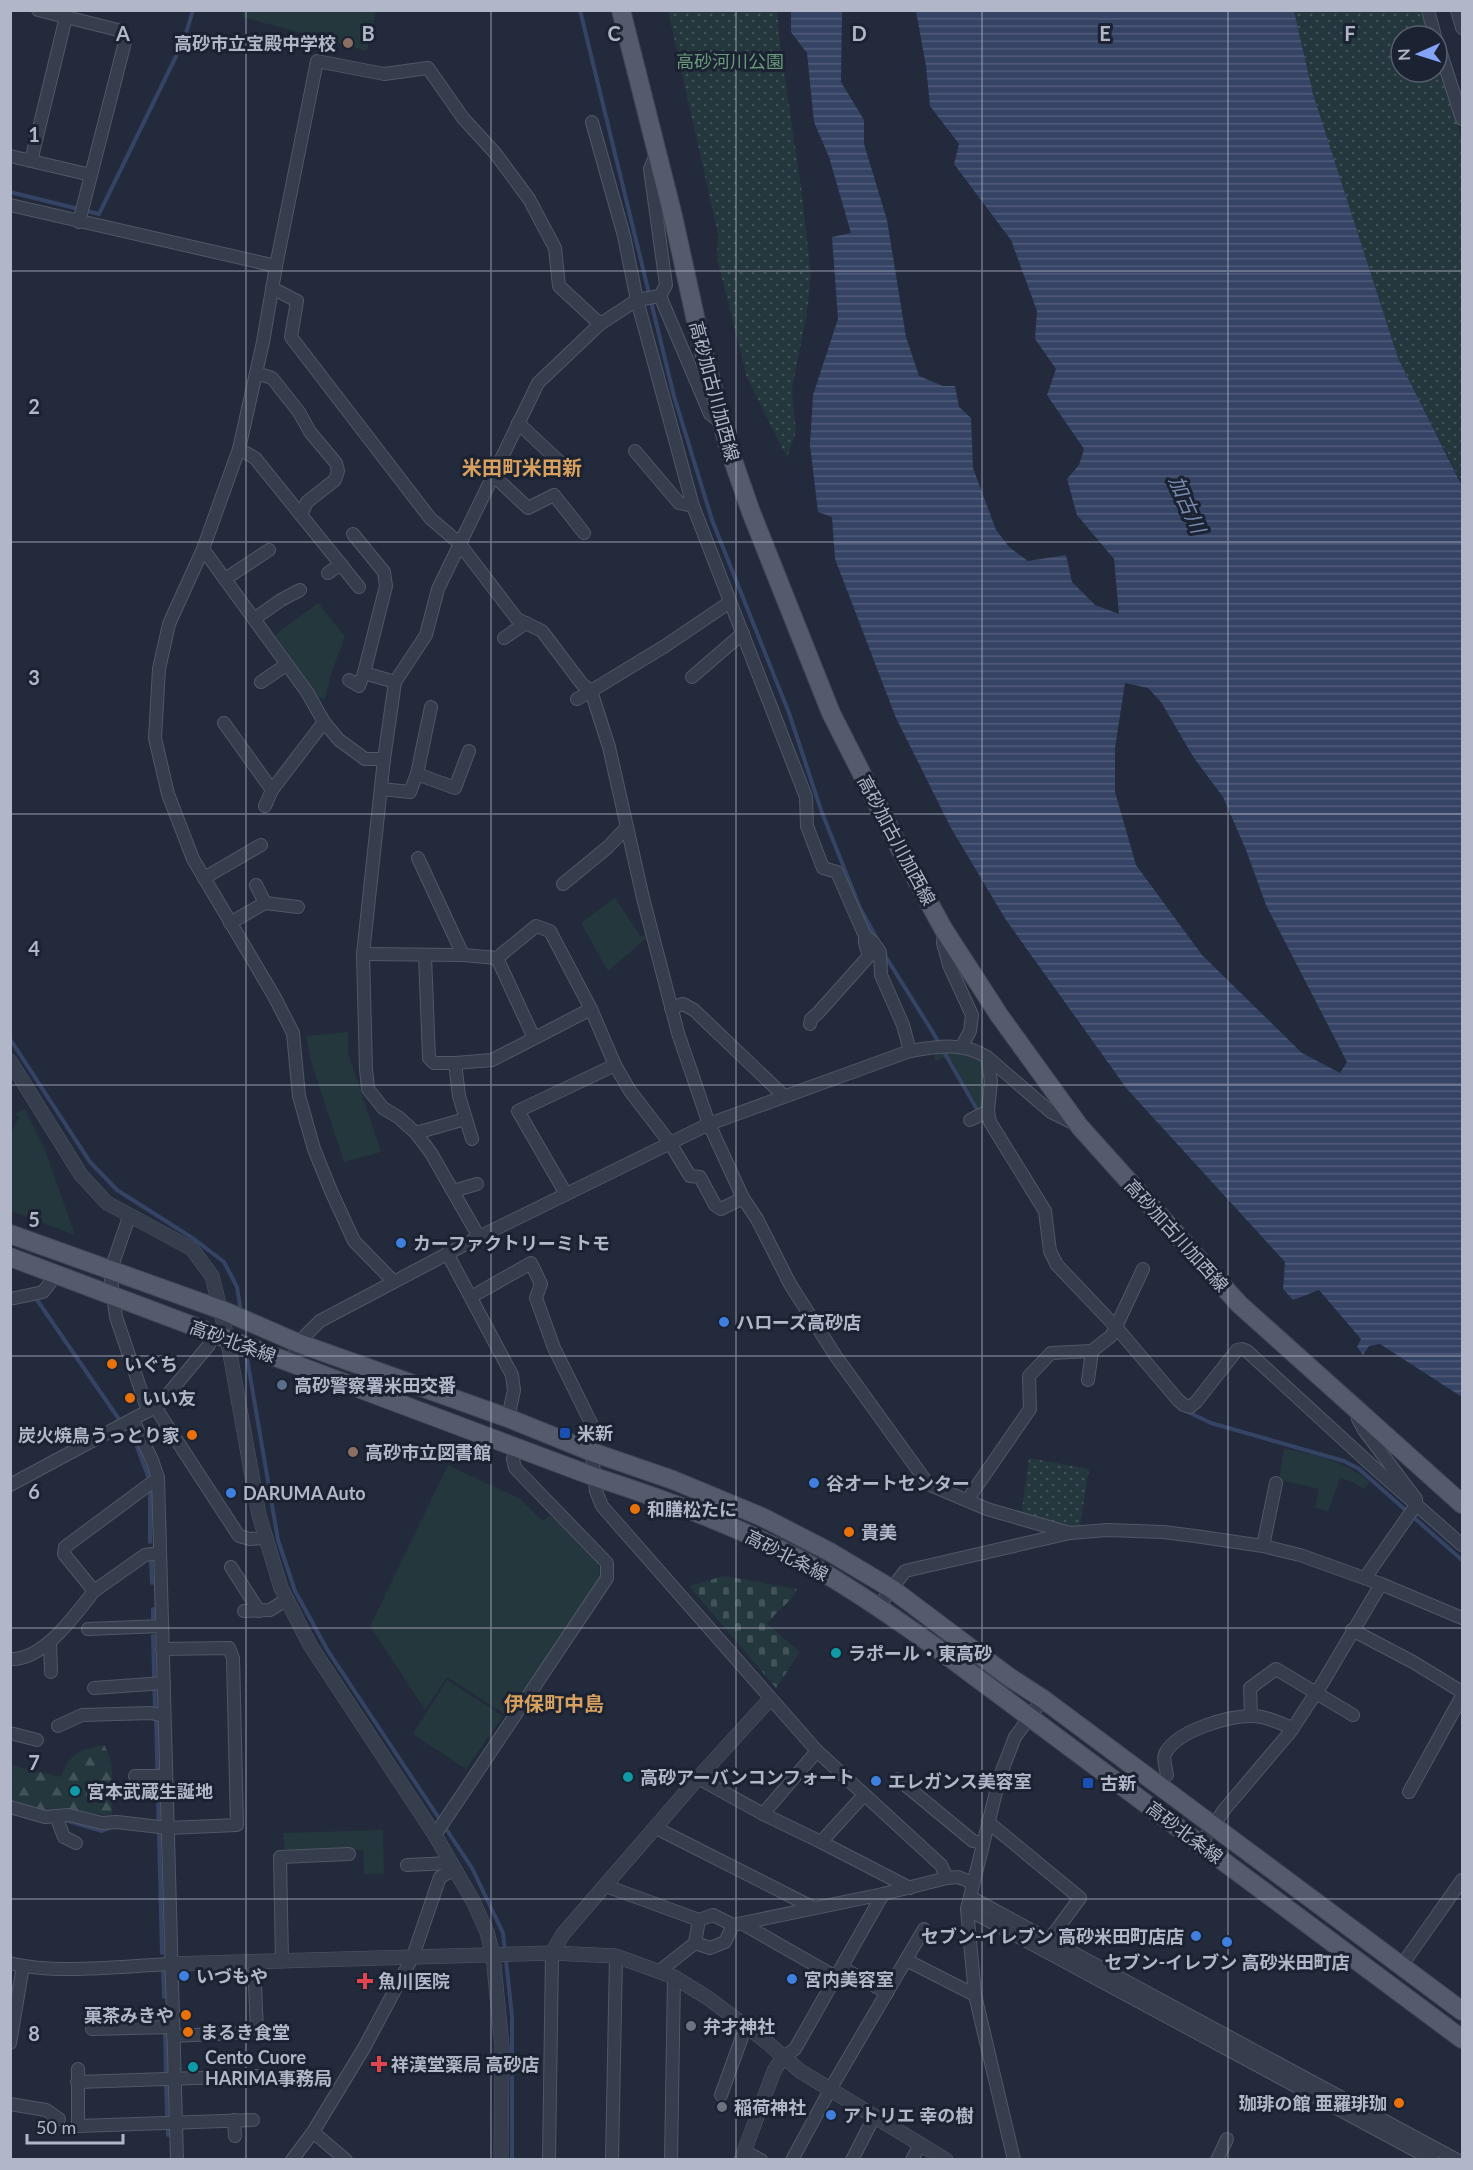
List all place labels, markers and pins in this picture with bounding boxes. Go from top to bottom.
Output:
place label: 高砂市立宝殿中学校 [174,32,336,54]
marker: 高砂市立宝殿中学校 [341,36,355,50]
place label: カーファクトリーミトモ [413,1232,610,1254]
marker: カーファクトリーミトモ [394,1236,408,1250]
place label: ハローズ高砂店 [736,1311,861,1333]
marker: ハローズ高砂店 [717,1315,731,1329]
place label: いぐち [124,1353,178,1375]
marker: いぐち [105,1357,119,1371]
place label: 高砂警察署米田交番 [294,1374,456,1396]
marker: 高砂警察署米田交番 [275,1378,289,1392]
place label: いい友 [142,1387,196,1409]
marker: いい友 [123,1391,137,1405]
place label: 米新 [577,1422,613,1444]
place label: 炭火焼鳥うっとり家 [18,1424,180,1446]
marker: 米新 [558,1426,572,1440]
marker: 炭火焼鳥うっとり家 [185,1428,199,1442]
place label: 高砂市立図書館 [365,1441,491,1463]
marker: 高砂市立図書館 [346,1445,360,1459]
place label: 谷オートセンター [826,1472,970,1494]
marker: 谷オートセンター [807,1476,821,1490]
place label: DARUMA Auto [243,1482,366,1504]
marker: DARUMA Auto [224,1486,238,1500]
place label: 和膳松たに [647,1498,737,1520]
marker: 和膳松たに [628,1502,642,1516]
place label: 貴美 [861,1521,897,1543]
marker: 貴美 [842,1525,856,1539]
place label: ラポール・東高砂 [848,1642,992,1664]
marker: ラポール・東高砂 [829,1646,843,1660]
place label: 高砂アーバンコンフォート [640,1766,855,1788]
marker: 高砂アーバンコンフォート [621,1770,635,1784]
place label: エレガンス美容室 [888,1770,1032,1792]
place label: 古新 [1100,1772,1136,1794]
marker: エレガンス美容室 [869,1774,883,1788]
marker: 古新 [1081,1776,1095,1790]
place label: 宮本武蔵生誕地 [87,1780,213,1802]
marker: 宮本武蔵生誕地 [68,1784,82,1798]
place label: セブン-イレブン 高砂米田町店店 [921,1925,1184,1947]
marker: セブン-イレブン 高砂米田町店店 [1189,1929,1203,1943]
marker: セブン-イレブン 高砂米田町店 [1220,1935,1234,1949]
place label: セブン-イレブン 高砂米田町店 [1104,1951,1350,1973]
place label: いづもや [196,1965,268,1987]
place label: 宮内美容室 [804,1968,894,1990]
marker: いづもや [177,1969,191,1983]
place label: 魚川医院 [378,1970,450,1992]
marker: 魚川医院 [356,1972,374,1990]
marker: 宮内美容室 [785,1972,799,1986]
place label: 菓茶みきや [84,2004,174,2026]
marker: 菓茶みきや [179,2008,193,2022]
place label: 弁才神社 [703,2015,775,2037]
marker: 弁才神社 [684,2019,698,2033]
place label: まるき食堂 [200,2021,290,2043]
marker: まるき食堂 [181,2025,195,2039]
place label: Cento Cuore HARIMA事務局 [205,2046,332,2089]
place label: 祥漢堂薬局 高砂店 [391,2053,539,2075]
marker: 祥漢堂薬局 高砂店 [372,2057,386,2071]
marker: Cento Cuore HARIMA事務局 [186,2060,200,2074]
place label: 珈琲の館 亜羅琲珈 [1239,2092,1387,2114]
place label: 稲荷神社 [734,2096,806,2118]
marker: 珈琲の館 亜羅琲珈 [1392,2096,1406,2110]
marker: 稲荷神社 [715,2100,729,2114]
place label: アトリエ 幸の樹 [843,2104,973,2126]
marker: アトリエ 幸の樹 [824,2108,838,2122]

